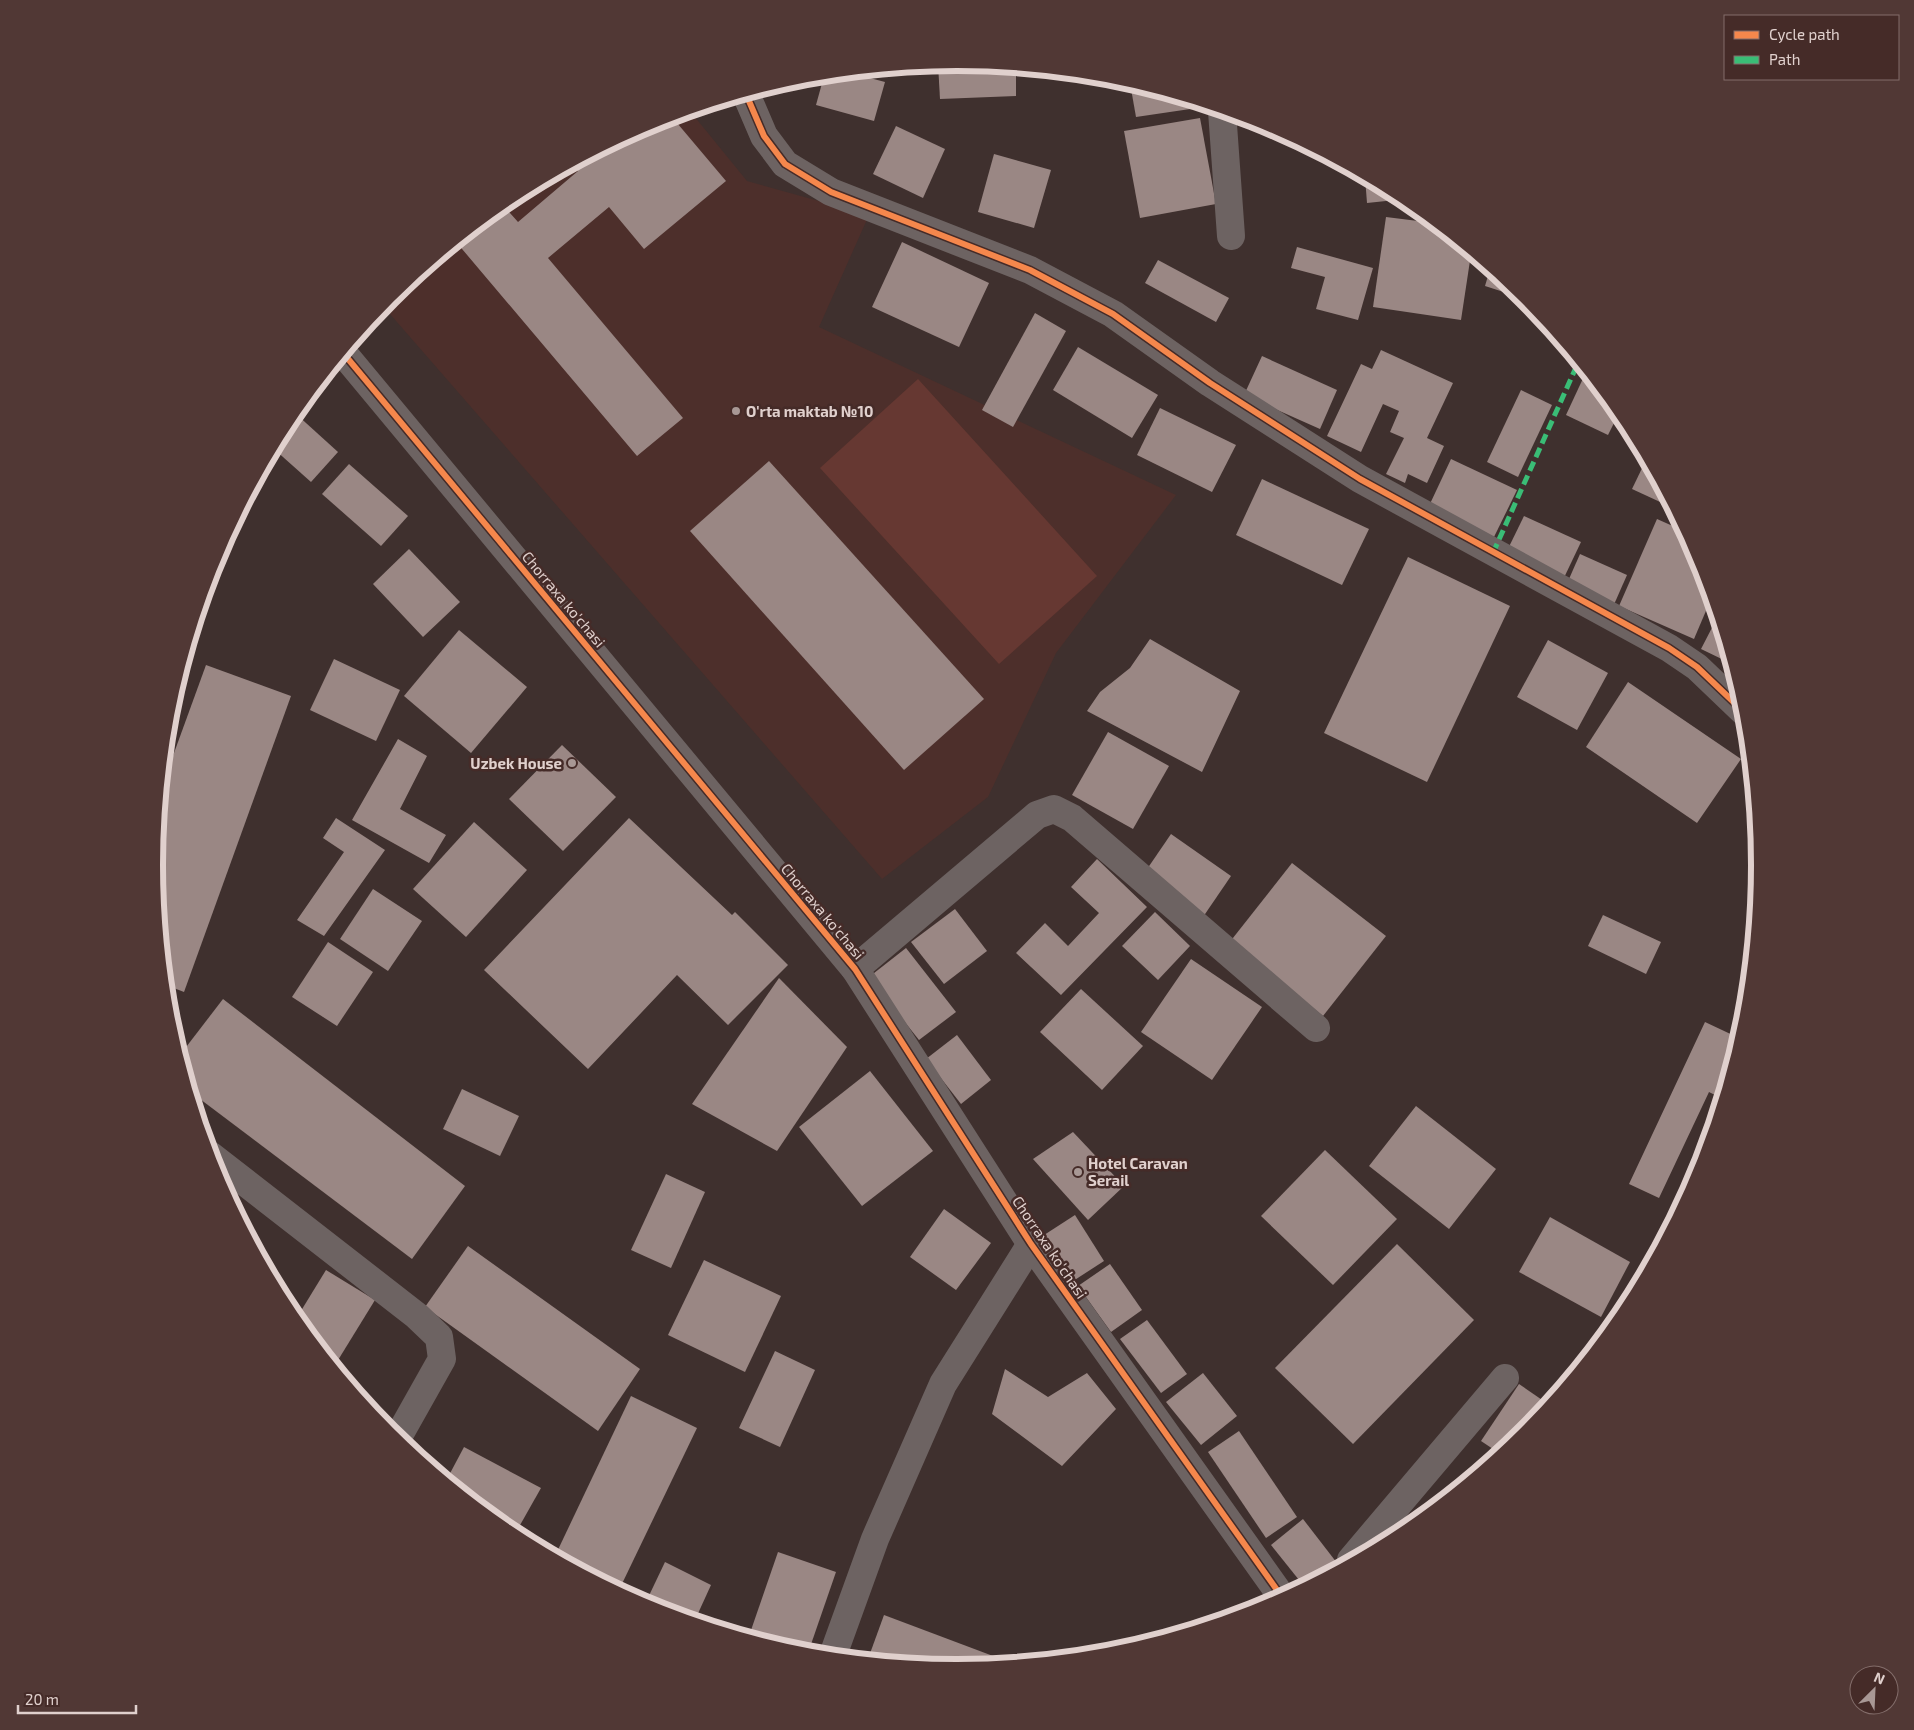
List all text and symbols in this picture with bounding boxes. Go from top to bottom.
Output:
legend [1724,15,1899,80]
text: Cycle path [1769,25,1840,43]
text: Path [1769,50,1800,68]
place label: O'rta maktab №10 [746,402,873,420]
marker: O'rta maktab №10 [730,405,742,417]
street label: Chorraxa ko'chasi [519,547,609,651]
place label: Uzbek House [470,754,562,772]
marker: Uzbek House [566,757,578,769]
street label: Chorraxa ko'chasi [778,859,868,963]
place label: Hotel Caravan Serail [1088,1154,1188,1189]
marker: Hotel Caravan Serail [1072,1166,1084,1178]
street label: Chorraxa ko'chasi [1009,1192,1091,1302]
north arrow [1849,1665,1899,1715]
text: N [1871,1668,1888,1687]
scale bar [18,1682,135,1714]
text: 20 m [25,1690,59,1708]

